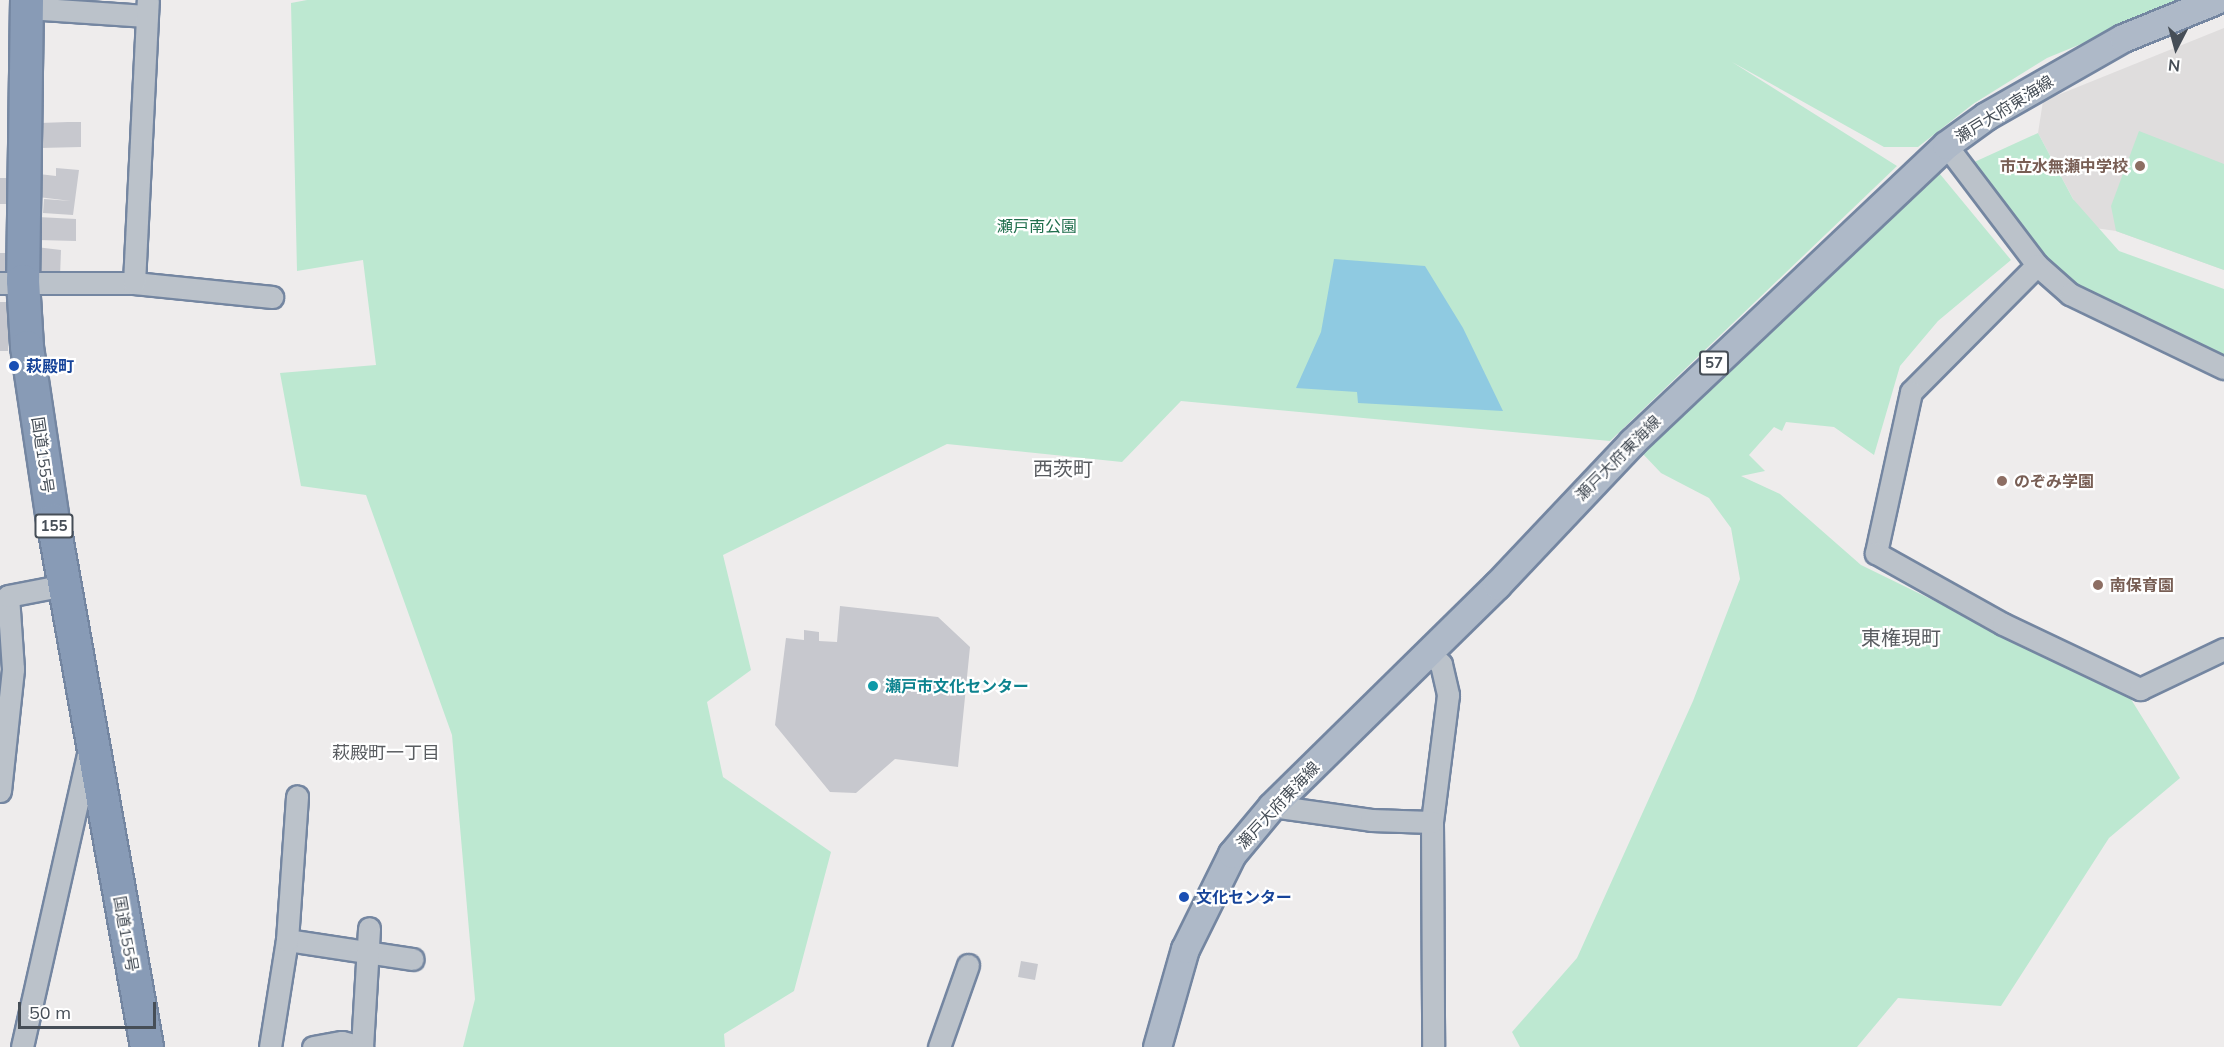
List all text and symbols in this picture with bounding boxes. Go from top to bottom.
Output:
north arrow [2146,18,2206,78]
text: N [2167,55,2181,76]
street label: 瀬戸大府東海線 [1951,71,2057,147]
place label: 市立水無瀬中学校 [2000,156,2128,176]
marker: 市立水無瀬中学校 [2133,159,2147,173]
park label: 瀬戸南公園 [997,216,1077,236]
road number: 57 [1699,351,1729,375]
place label: 萩殿町 [26,356,74,376]
marker: 萩殿町 [7,359,21,373]
street label: 瀬戸大府東海線 [1572,412,1664,504]
street label: 国道155号 [28,416,58,494]
district label: 西茨町 [1033,456,1093,480]
place label: のぞみ学園 [2014,471,2094,491]
marker: のぞみ学園 [1995,474,2009,488]
road number: 155 [34,514,74,538]
place label: 南保育園 [2110,575,2174,595]
marker: 南保育園 [2091,578,2105,592]
district label: 東権現町 [1861,625,1941,649]
place label: 瀬戸市文化センター [885,676,1029,696]
marker: 瀬戸市文化センター [866,679,880,693]
district label: 萩殿町一丁目 [332,742,440,764]
street label: 瀬戸大府東海線 [1233,757,1323,853]
place label: 文化センター [1196,887,1292,907]
marker: 文化センター [1177,890,1191,904]
street label: 国道155号 [110,895,142,973]
scale bar [21,990,159,1028]
text: 50 m [29,1001,71,1024]

